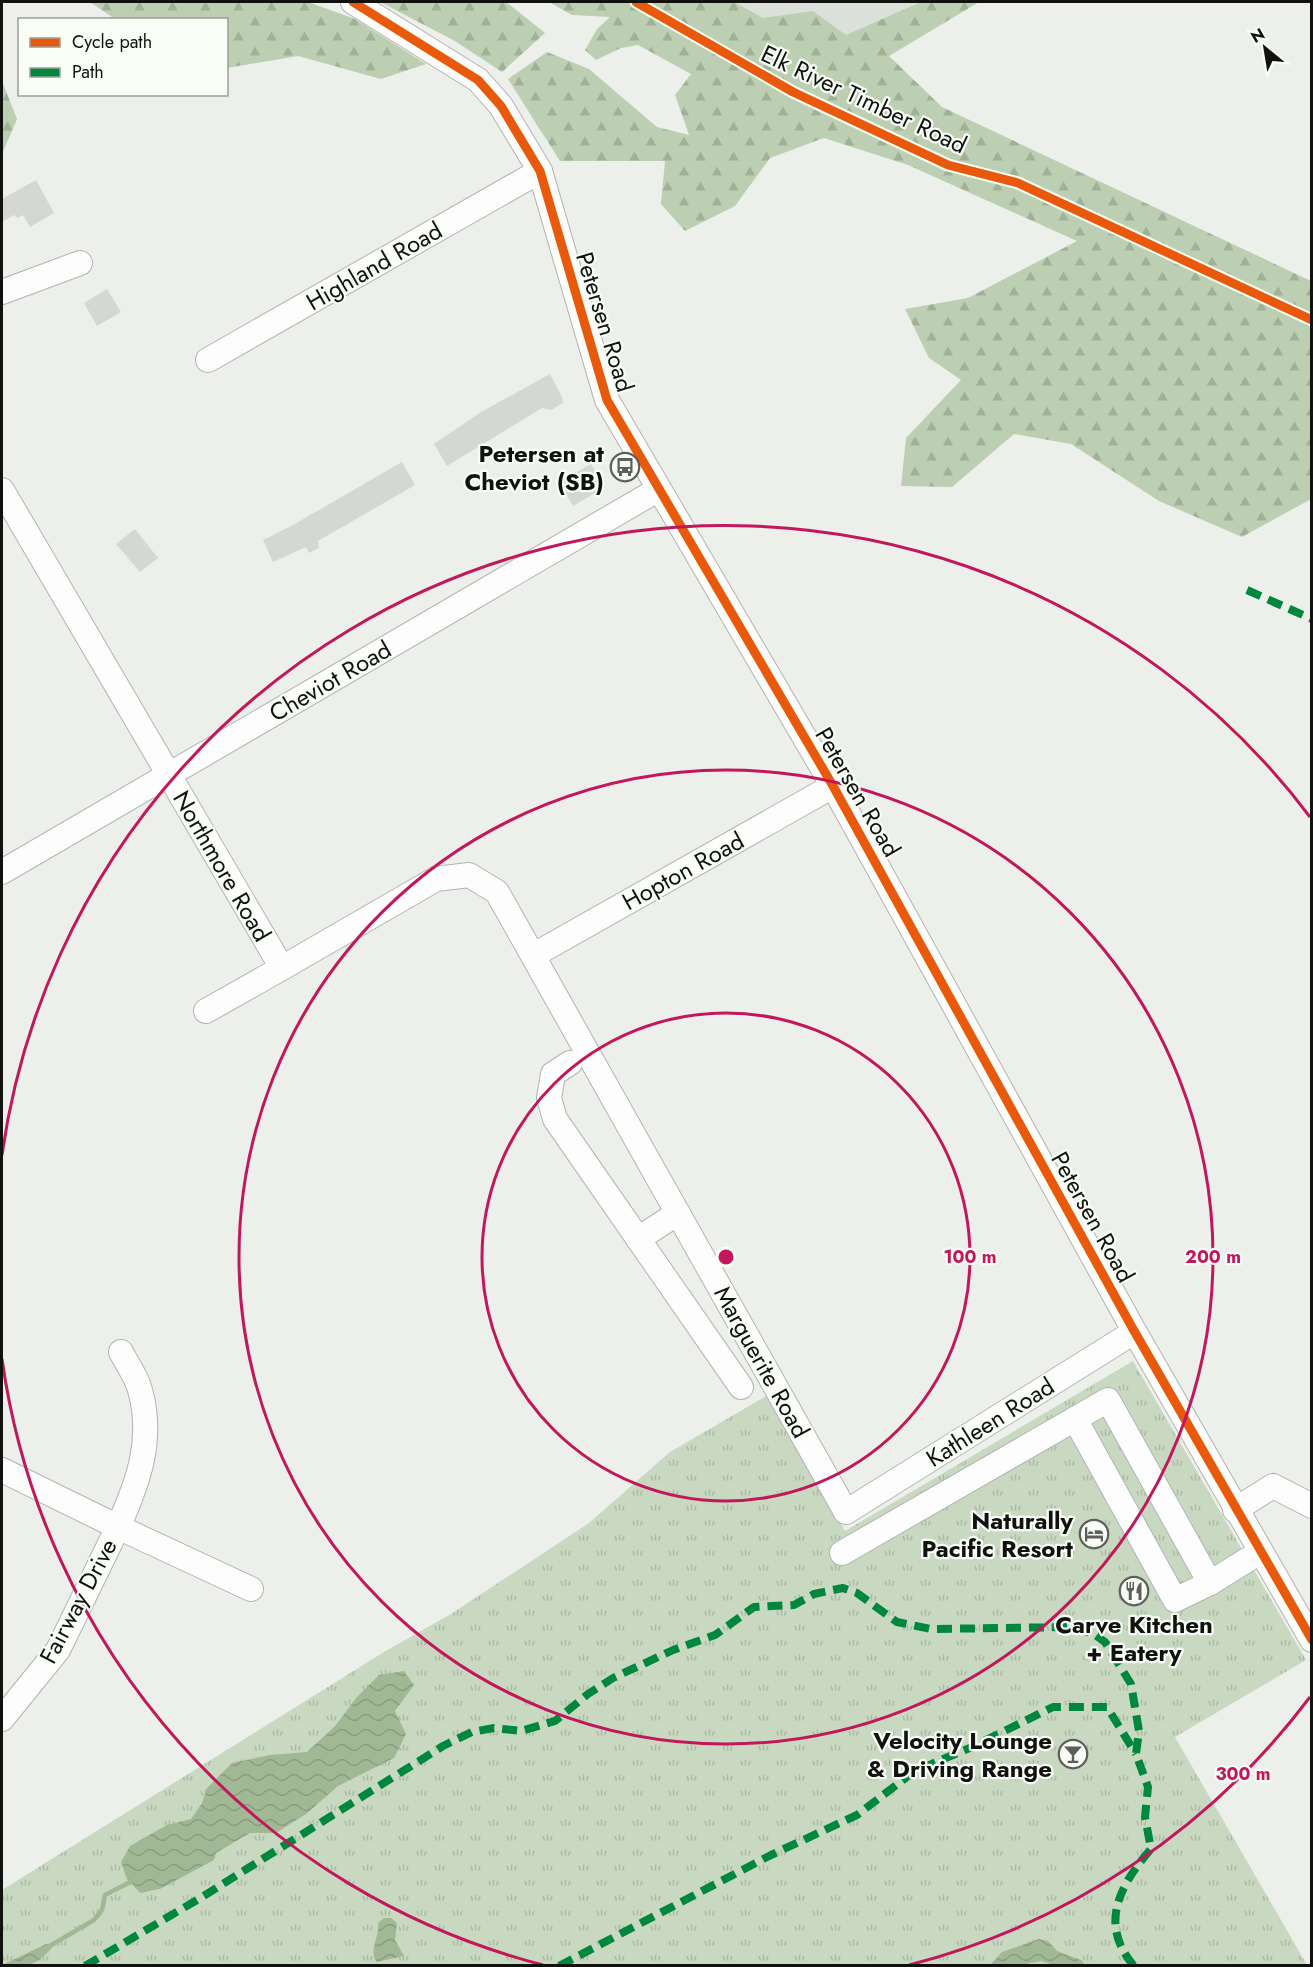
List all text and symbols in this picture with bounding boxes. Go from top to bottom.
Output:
legend [18,18,228,96]
north arrow [1235,18,1295,78]
text: N [1246,22,1269,49]
text: Cycle path [72,29,152,55]
street label: Elk River Timber Road [755,36,973,162]
text: Path [72,59,104,85]
street label: Highland Road [299,213,449,319]
street label: Petersen Road [567,248,643,396]
place label: Petersen at Cheviot (SB) [465,436,604,499]
bus stop icon: Petersen at Cheviot (SB) [609,451,641,483]
street label: Cheviot Road [263,632,397,730]
street label: Petersen Road [807,721,909,863]
street label: Northmore Road [165,784,279,948]
street label: Hopton Road [616,823,750,919]
street label: Petersen Road [1043,1145,1143,1289]
text: 100 m [943,1244,997,1270]
text: 200 m [1185,1244,1241,1270]
centre of rings [716,1247,736,1267]
street label: Marguerite Road [706,1280,818,1444]
street label: Kathleen Road [919,1369,1061,1475]
place label: Naturally Pacific Resort [922,1503,1073,1566]
hotel icon: Naturally Pacific Resort [1078,1518,1110,1550]
street label: Fairway Drive [30,1532,126,1670]
restaurant icon: Carve Kitchen + Eatery [1118,1575,1150,1607]
place label: Carve Kitchen + Eatery [1055,1607,1213,1670]
place label: Velocity Lounge & Driving Range [867,1723,1052,1786]
bar icon: Velocity Lounge & Driving Range [1057,1738,1089,1770]
text: 300 m [1215,1761,1271,1787]

